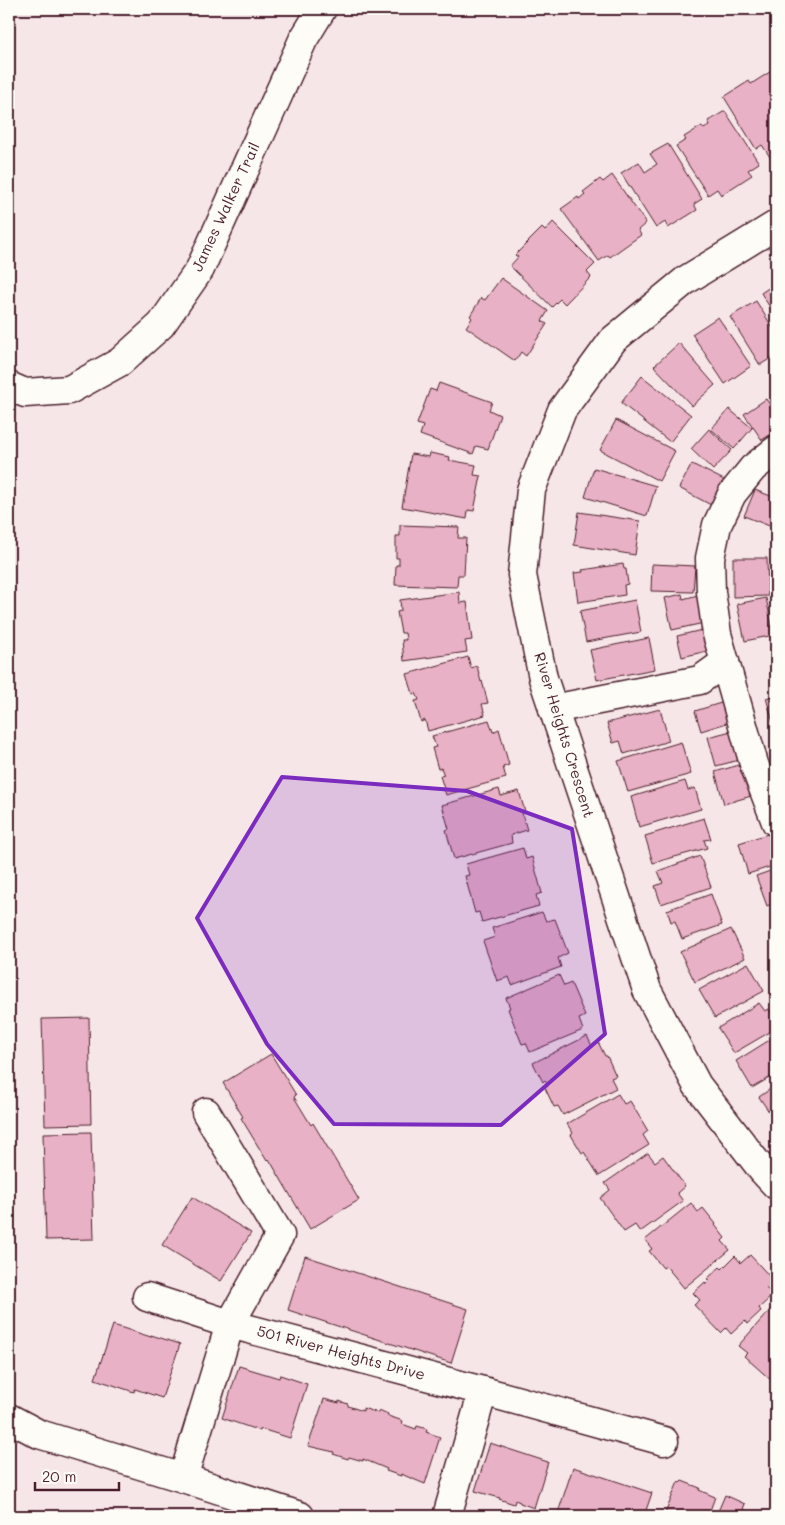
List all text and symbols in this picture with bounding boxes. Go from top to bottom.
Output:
street label: James Walker Trail [186,139,264,274]
street label: River Heights Crescent [530,650,600,820]
street label: 501 River Heights Drive [255,1320,428,1384]
scale bar [35,1460,119,1492]
text: 20 m [42,1466,76,1486]

